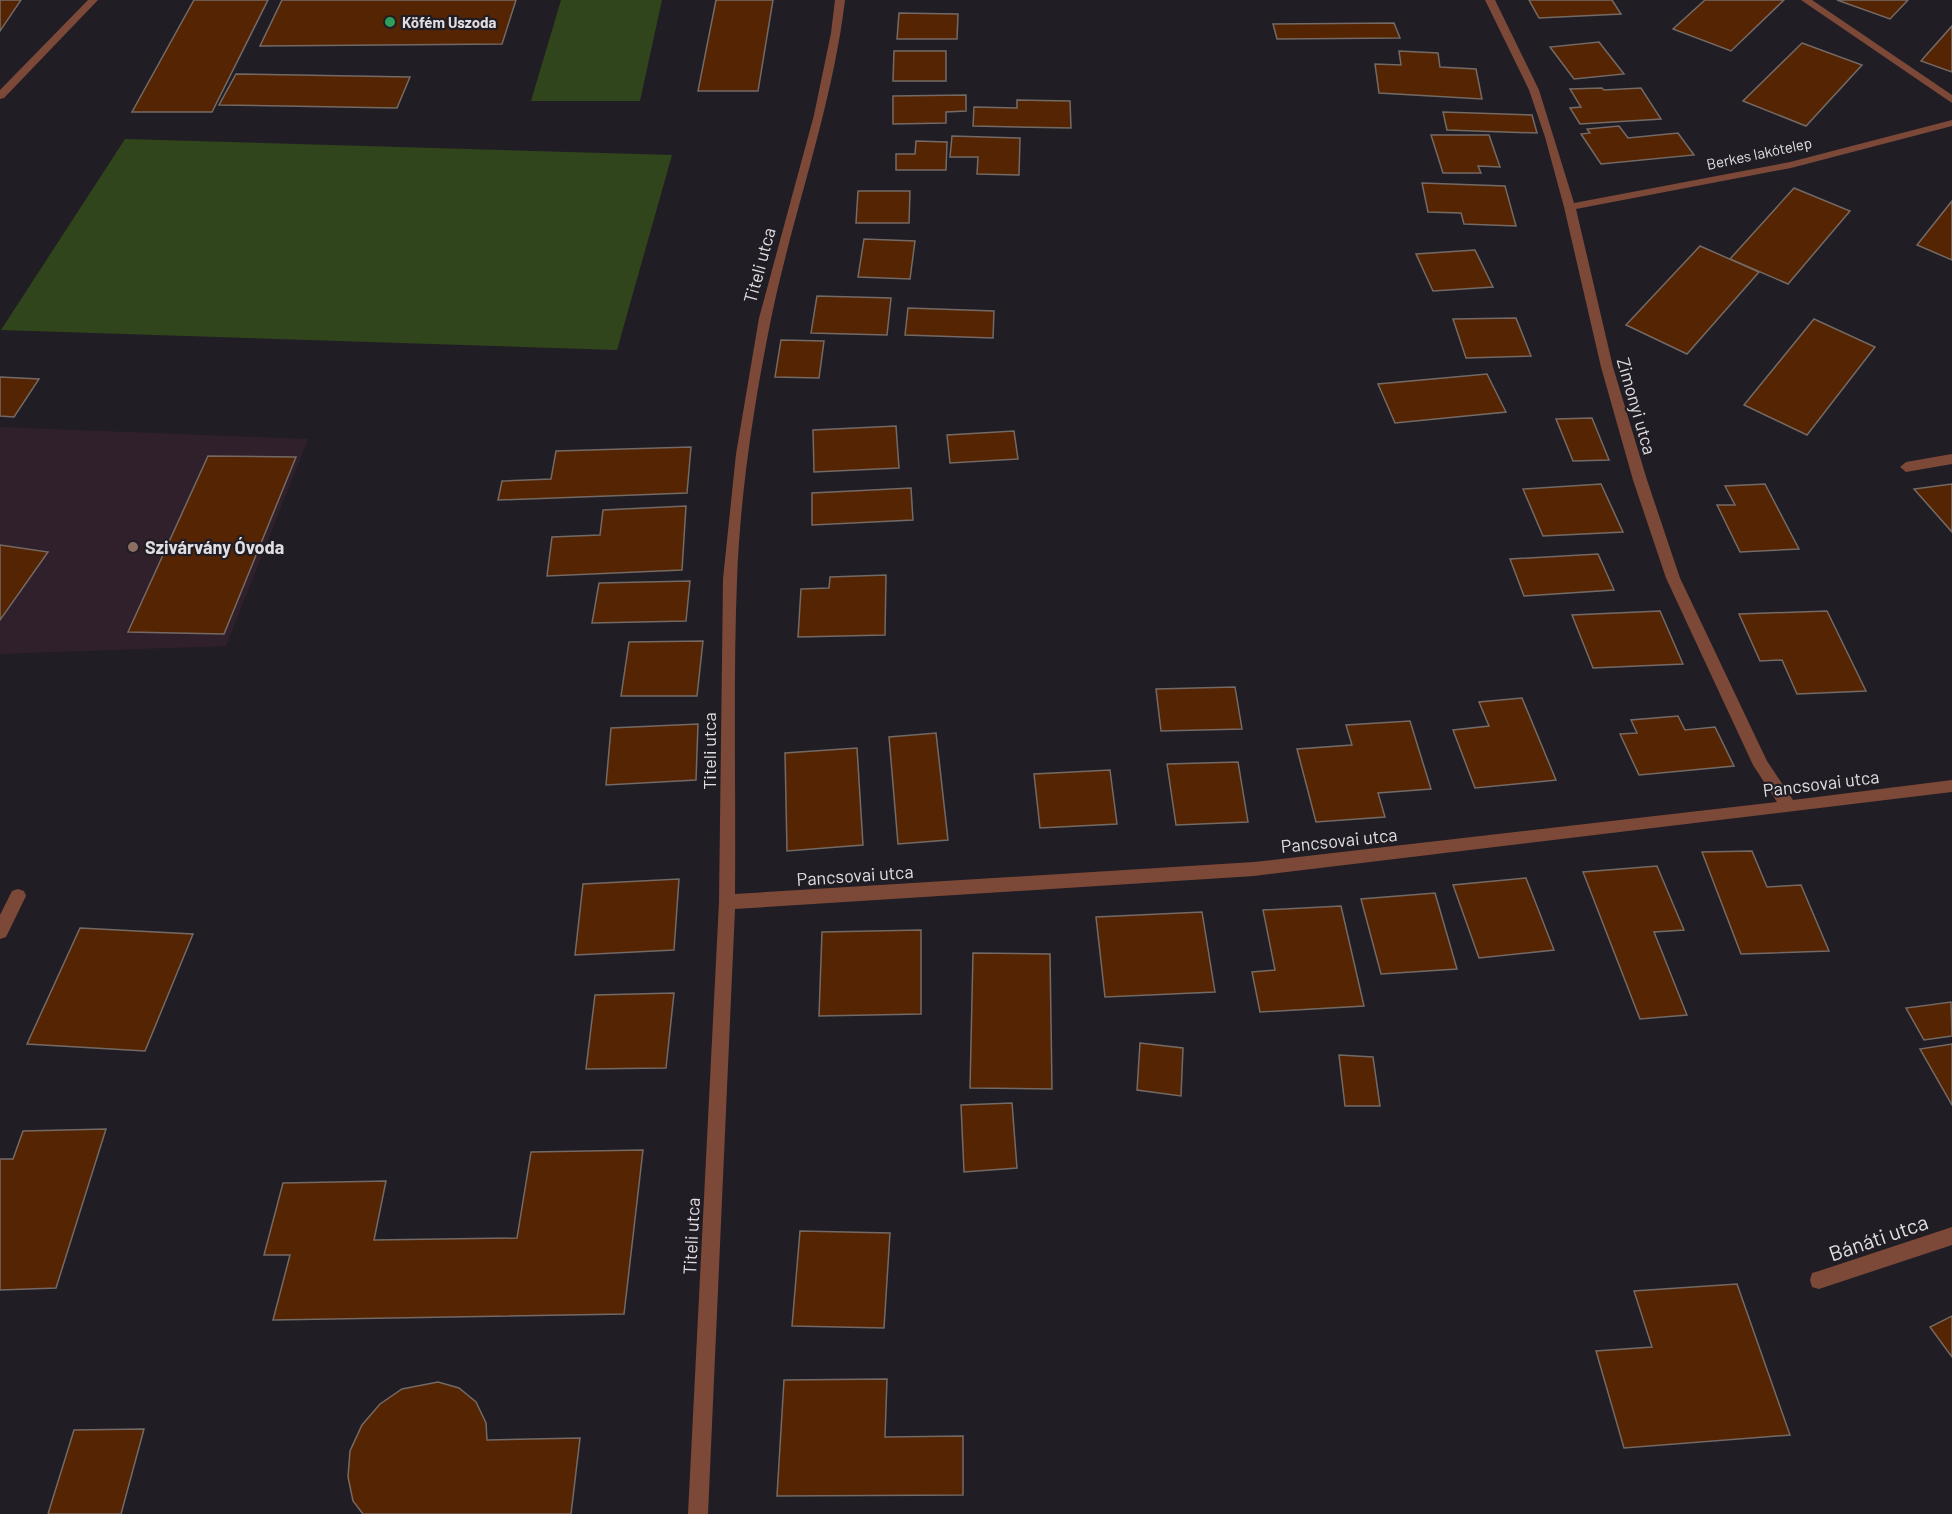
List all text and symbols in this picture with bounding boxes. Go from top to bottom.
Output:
place label: Köfém Uszoda [402,13,497,31]
marker: Köfém Uszoda [383,15,397,29]
street label: Berkes lakótelep [1705,133,1813,173]
street label: Titeli utca [738,225,780,305]
street label: Zimonyi utca [1613,355,1661,457]
place label: Szivárvány Óvoda [145,536,284,558]
marker: Szivárvány Óvoda [126,540,140,554]
street label: Titeli utca [698,712,720,790]
street label: Pancsovai utca [1762,765,1880,801]
street label: Pancsovai utca [1280,823,1398,857]
street label: Pancsovai utca [796,860,914,890]
street label: Titeli utca [678,1197,704,1275]
street label: Bánáti utca [1825,1208,1931,1266]

